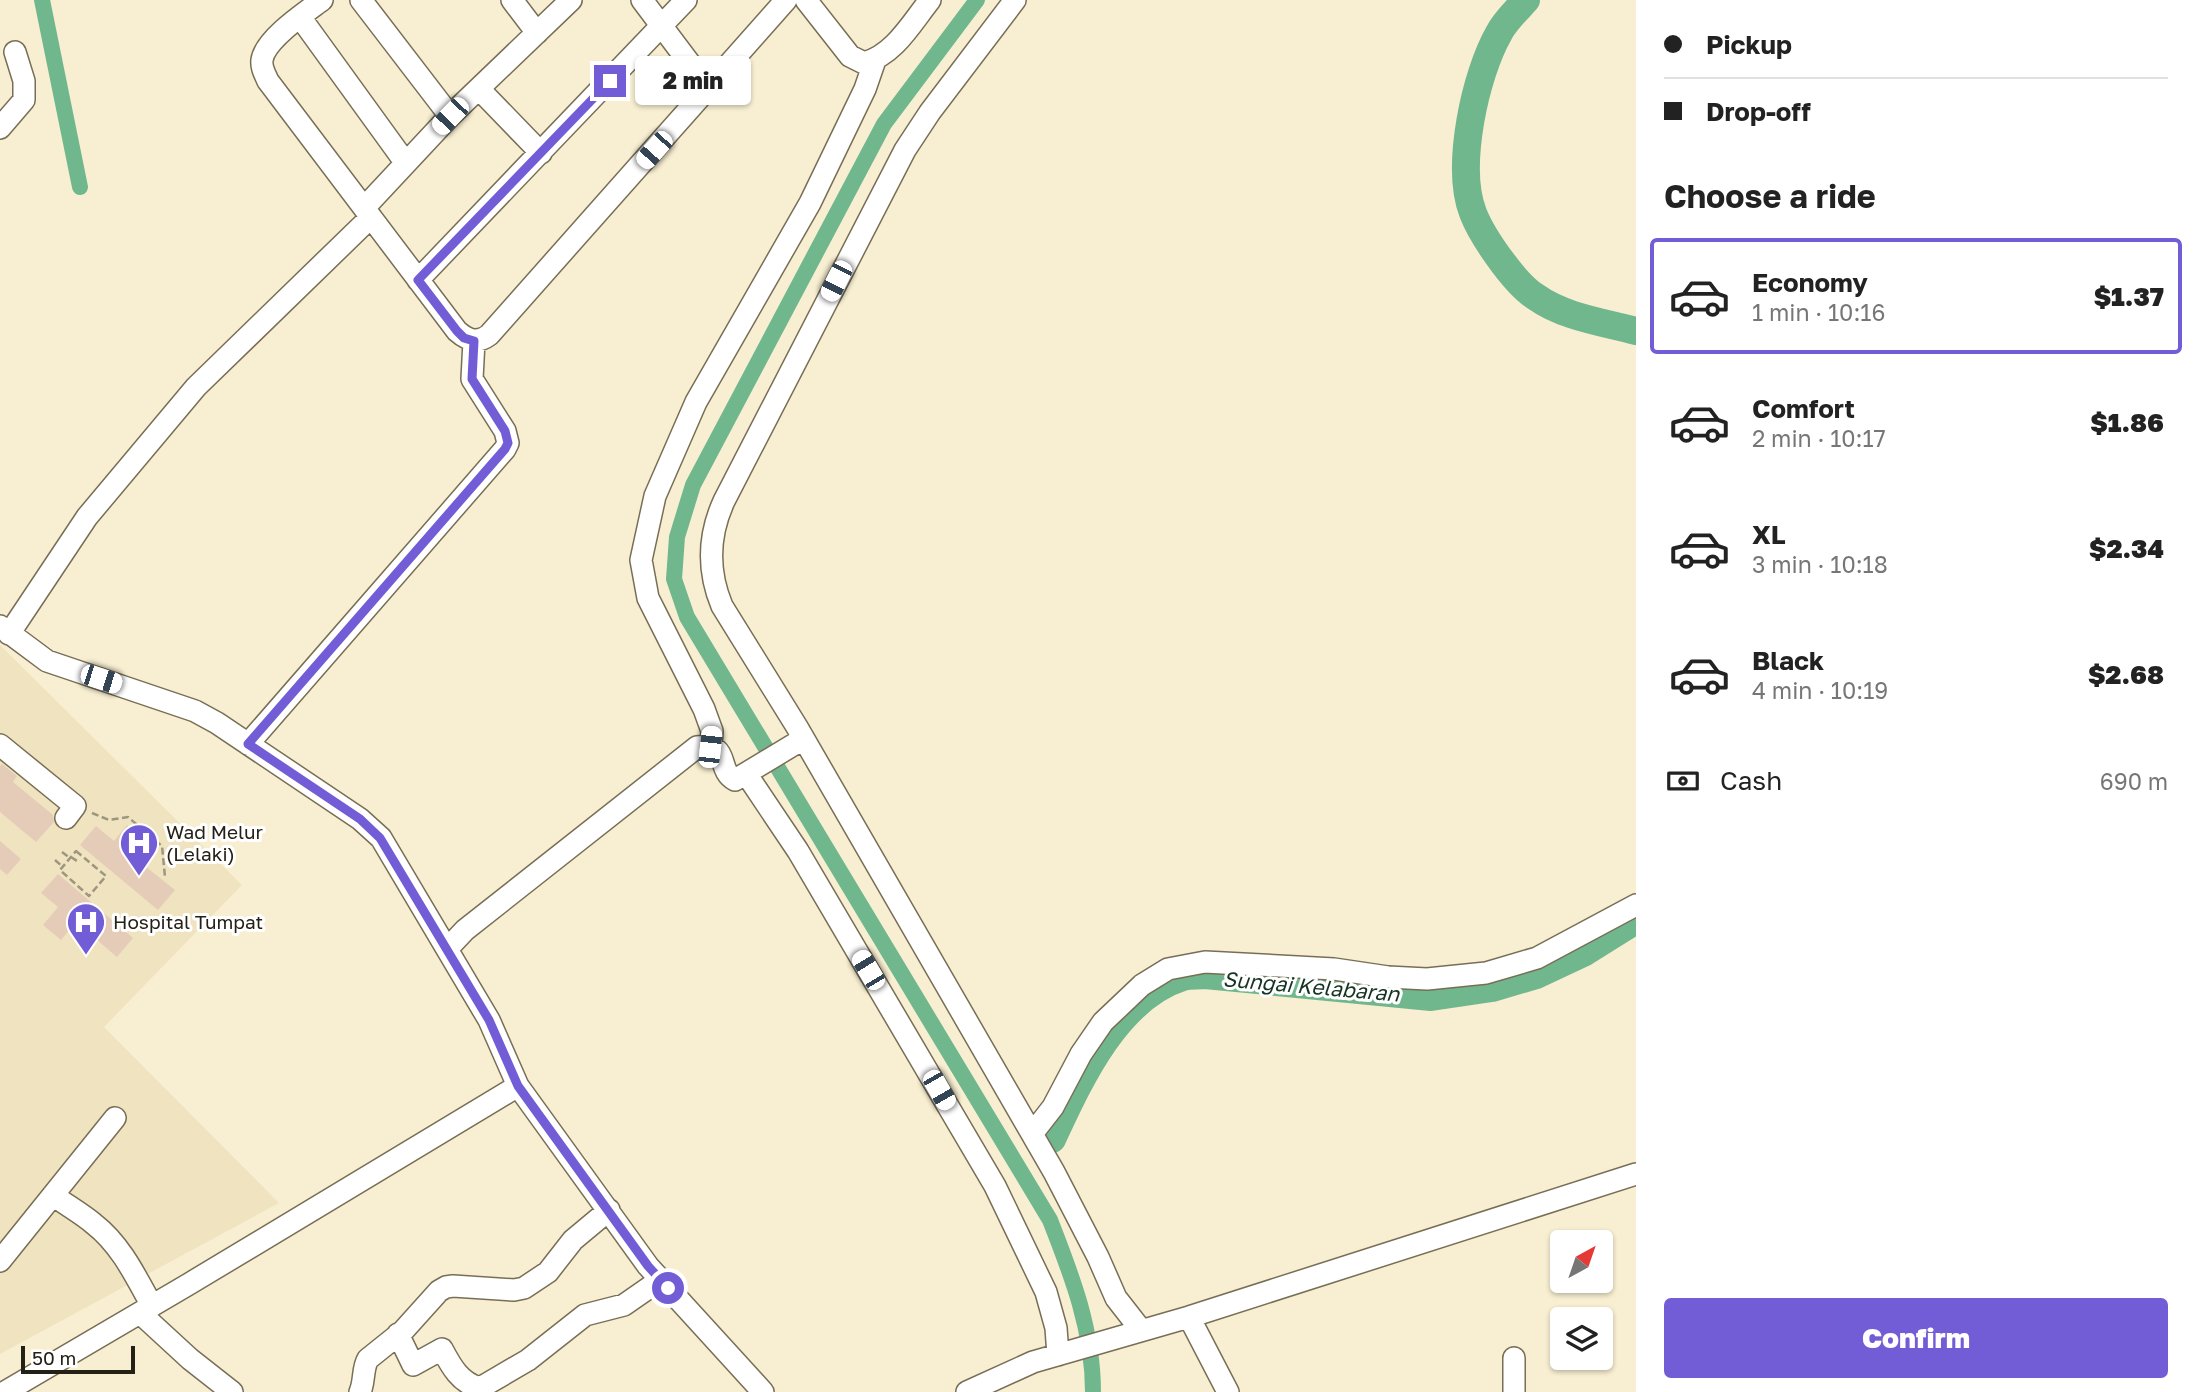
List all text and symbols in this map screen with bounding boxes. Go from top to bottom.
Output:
text: Pickup [1706,29,1792,60]
callout: 2 min [634,56,750,106]
route end [594,65,626,97]
text: 2 min [663,66,723,94]
car [428,94,473,138]
text: Drop-off [1706,96,1811,127]
car [633,127,676,173]
text: Choose a ride [1664,177,1876,215]
car [818,258,855,304]
icon: car [1668,265,1731,328]
text: Economy [1752,267,1868,298]
text: $1.37 [2094,281,2164,312]
text: 1 min · 10:16 [1752,298,1885,326]
icon: car [1668,391,1731,454]
text: Comfort [1752,393,1855,424]
text: $1.86 [2090,407,2164,438]
text: 2 min · 10:17 [1752,424,1886,452]
icon: car [1668,517,1731,580]
text: XL [1752,519,1786,550]
text: $2.34 [2089,533,2164,564]
text: 3 min · 10:18 [1752,550,1888,578]
icon: car [1668,643,1731,706]
text: Black [1752,645,1824,676]
text: $2.68 [2088,659,2164,690]
car [78,663,125,695]
text: 4 min · 10:19 [1752,676,1888,704]
car [698,725,723,769]
icon: cash [1664,762,1702,800]
text: Cash [1720,765,1782,796]
text: 690 m [2100,767,2168,795]
place label: Wad Melur (Lelaki) [166,820,264,865]
hospital icon: Wad Melur (Lelaki) [118,822,160,877]
hospital icon: Hospital Tumpat [65,901,107,956]
place label: Hospital Tumpat [113,910,263,933]
car [849,947,888,993]
water label: Sungai Kelabaran [1222,965,1402,1007]
car [920,1067,959,1113]
north arrow [1550,1230,1614,1293]
map controls [1550,1230,1613,1370]
route start [652,1272,684,1304]
button: Confirm [1664,1298,2168,1378]
button: layers [1550,1307,1613,1370]
scale bar [21,1343,135,1375]
text: 50 m [32,1346,76,1369]

